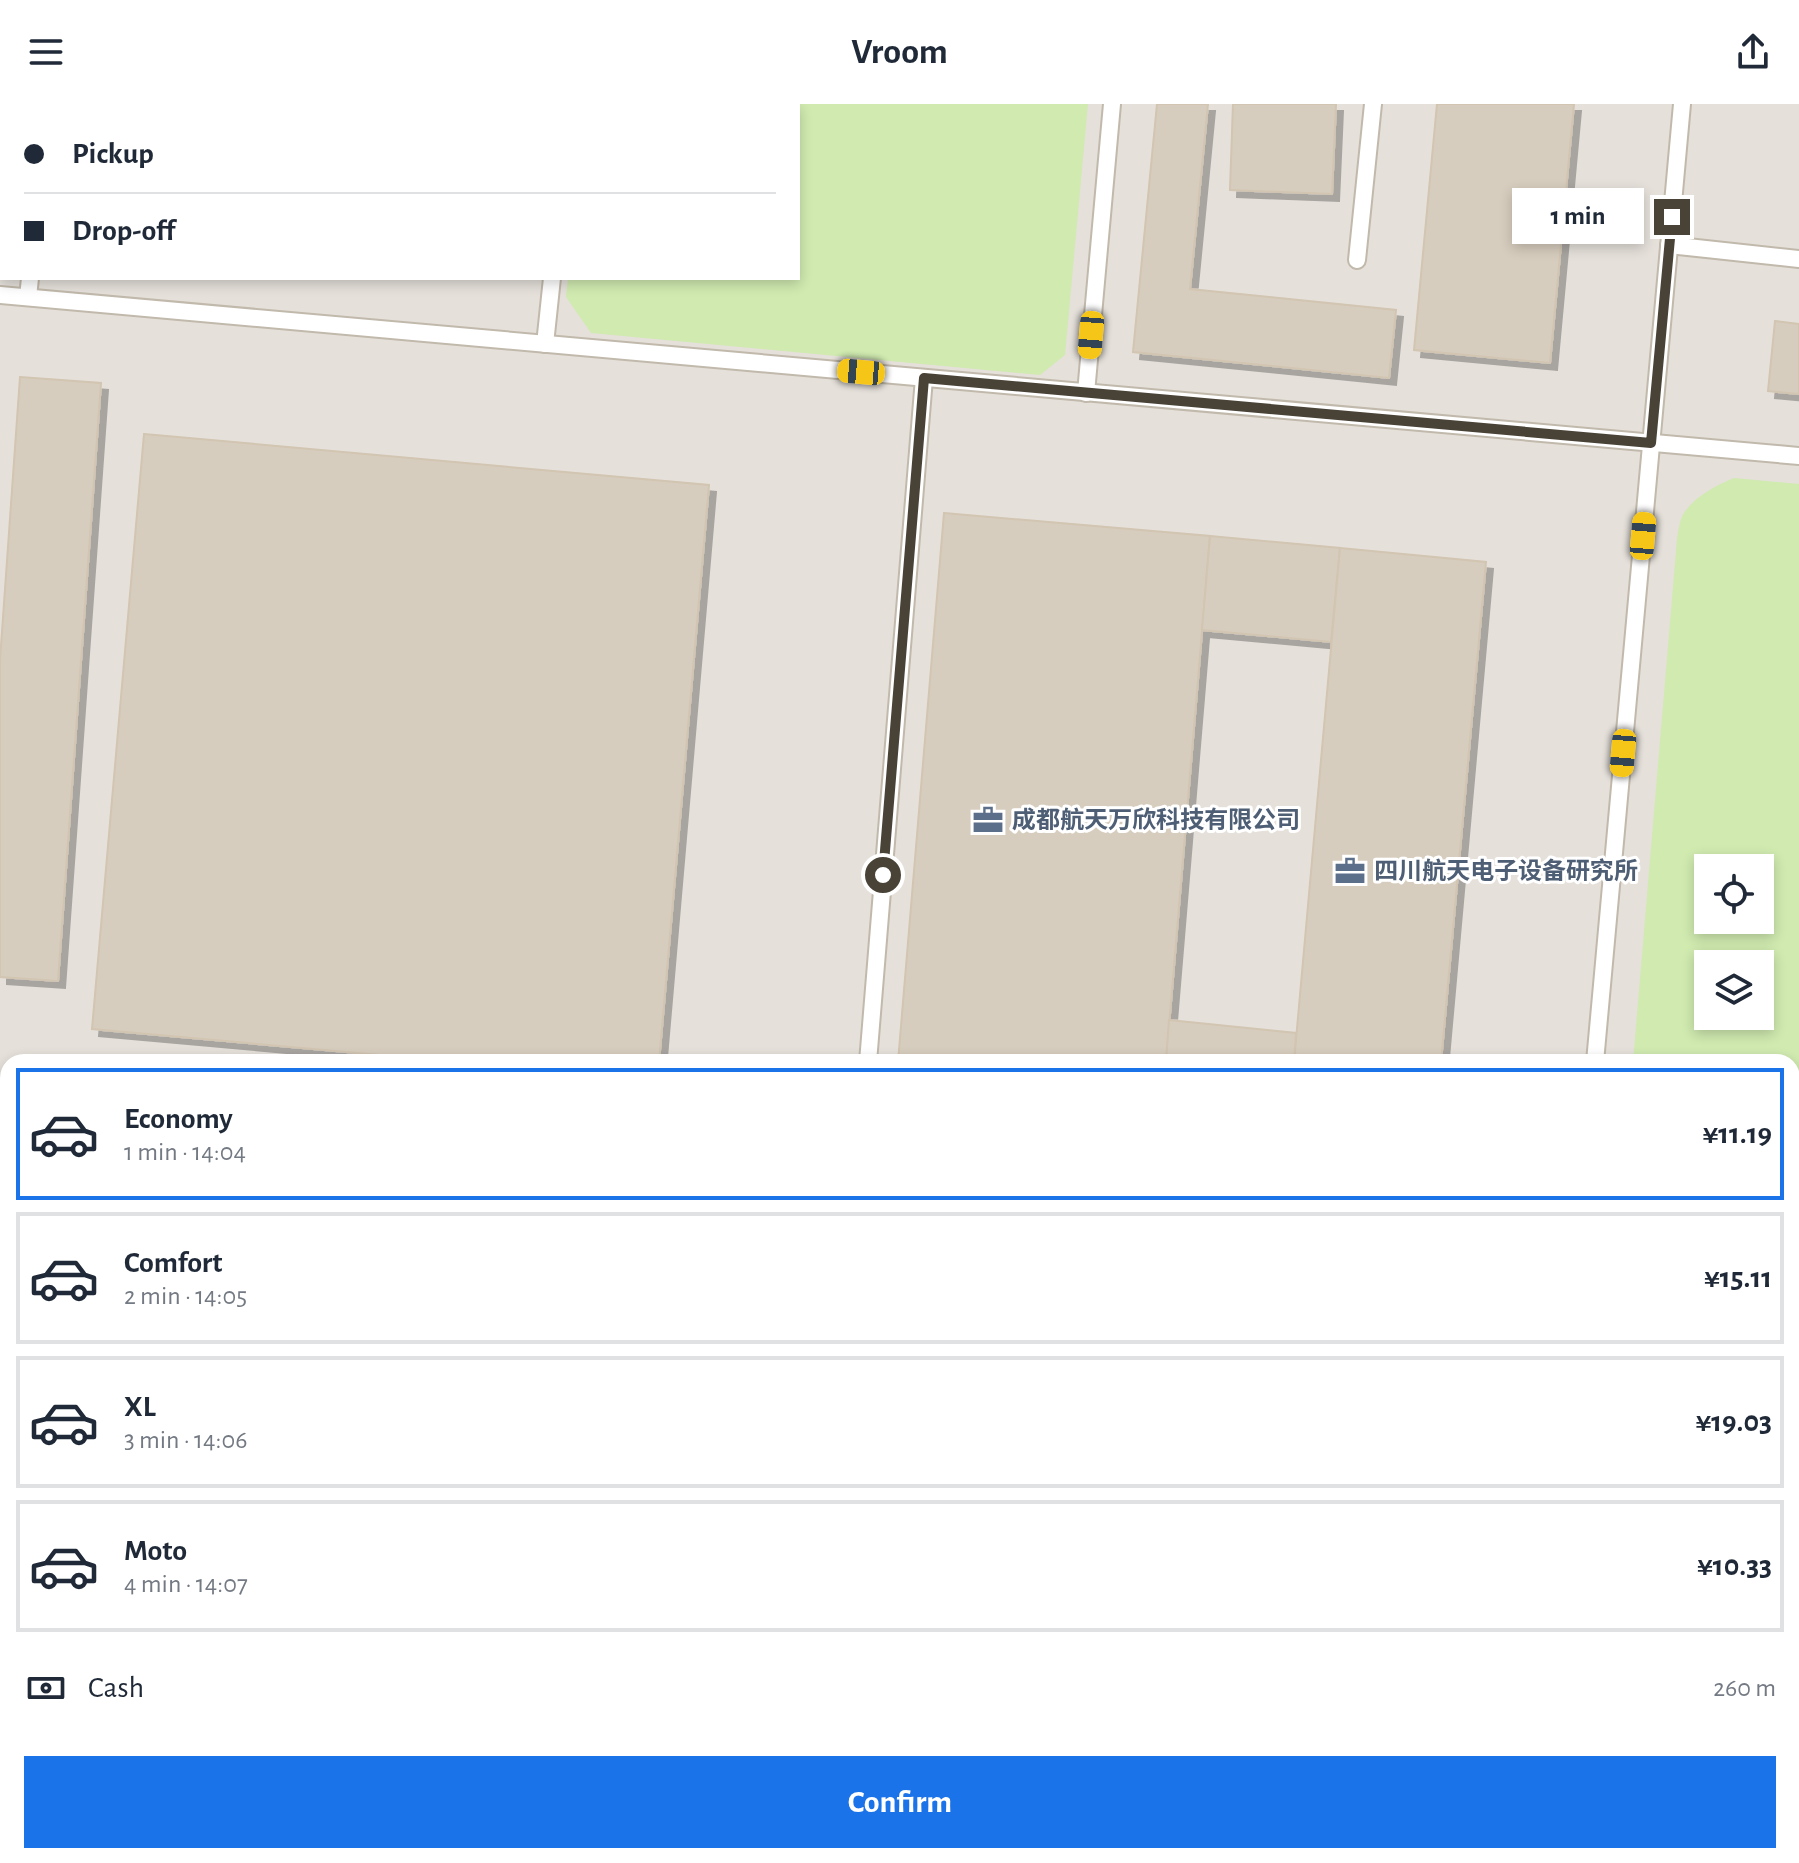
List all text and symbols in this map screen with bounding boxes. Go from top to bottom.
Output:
icon: menu [24,30,68,74]
icon: share [1731,30,1775,74]
text: Vroom [851,34,948,70]
text: Pickup [72,139,154,169]
callout: 1 min [1512,189,1644,245]
route end [1654,199,1690,235]
text: 1 min [1551,203,1605,229]
text: Drop-off [72,216,175,246]
car [1077,310,1105,360]
car [836,358,886,386]
car [1629,511,1657,561]
car [1609,728,1637,778]
office icon: 成都航天万欣科技有限公司 [971,803,1005,837]
place label: 成都航天万欣科技有限公司 [1012,807,1300,833]
office icon: 四川航天电子设备研究所 [1333,854,1367,888]
map controls [1694,854,1774,1030]
button: locate [1694,854,1774,934]
route start [865,857,901,893]
place label: 四川航天电子设备研究所 [1374,858,1638,884]
button: layers [1694,950,1774,1030]
icon: car [28,1098,100,1170]
text: Economy [124,1104,233,1134]
text: ¥11.19 [1702,1119,1772,1149]
text: 1 min · 14:04 [124,1139,246,1165]
icon: car [28,1242,100,1314]
text: Comfort [124,1248,223,1278]
text: ¥15.11 [1704,1263,1772,1293]
text: 2 min · 14:05 [124,1283,247,1309]
icon: car [28,1386,100,1458]
text: XL [124,1392,156,1422]
text: ¥19.03 [1696,1407,1772,1437]
text: 3 min · 14:06 [124,1427,247,1453]
icon: car [28,1530,100,1602]
text: Moto [124,1536,187,1566]
text: ¥10.33 [1697,1551,1772,1581]
text: 4 min · 14:07 [124,1571,248,1597]
icon: cash [24,1666,68,1710]
text: Cash [88,1673,144,1703]
text: 260 m [1713,1675,1776,1701]
button: Confirm [24,1756,1776,1848]

